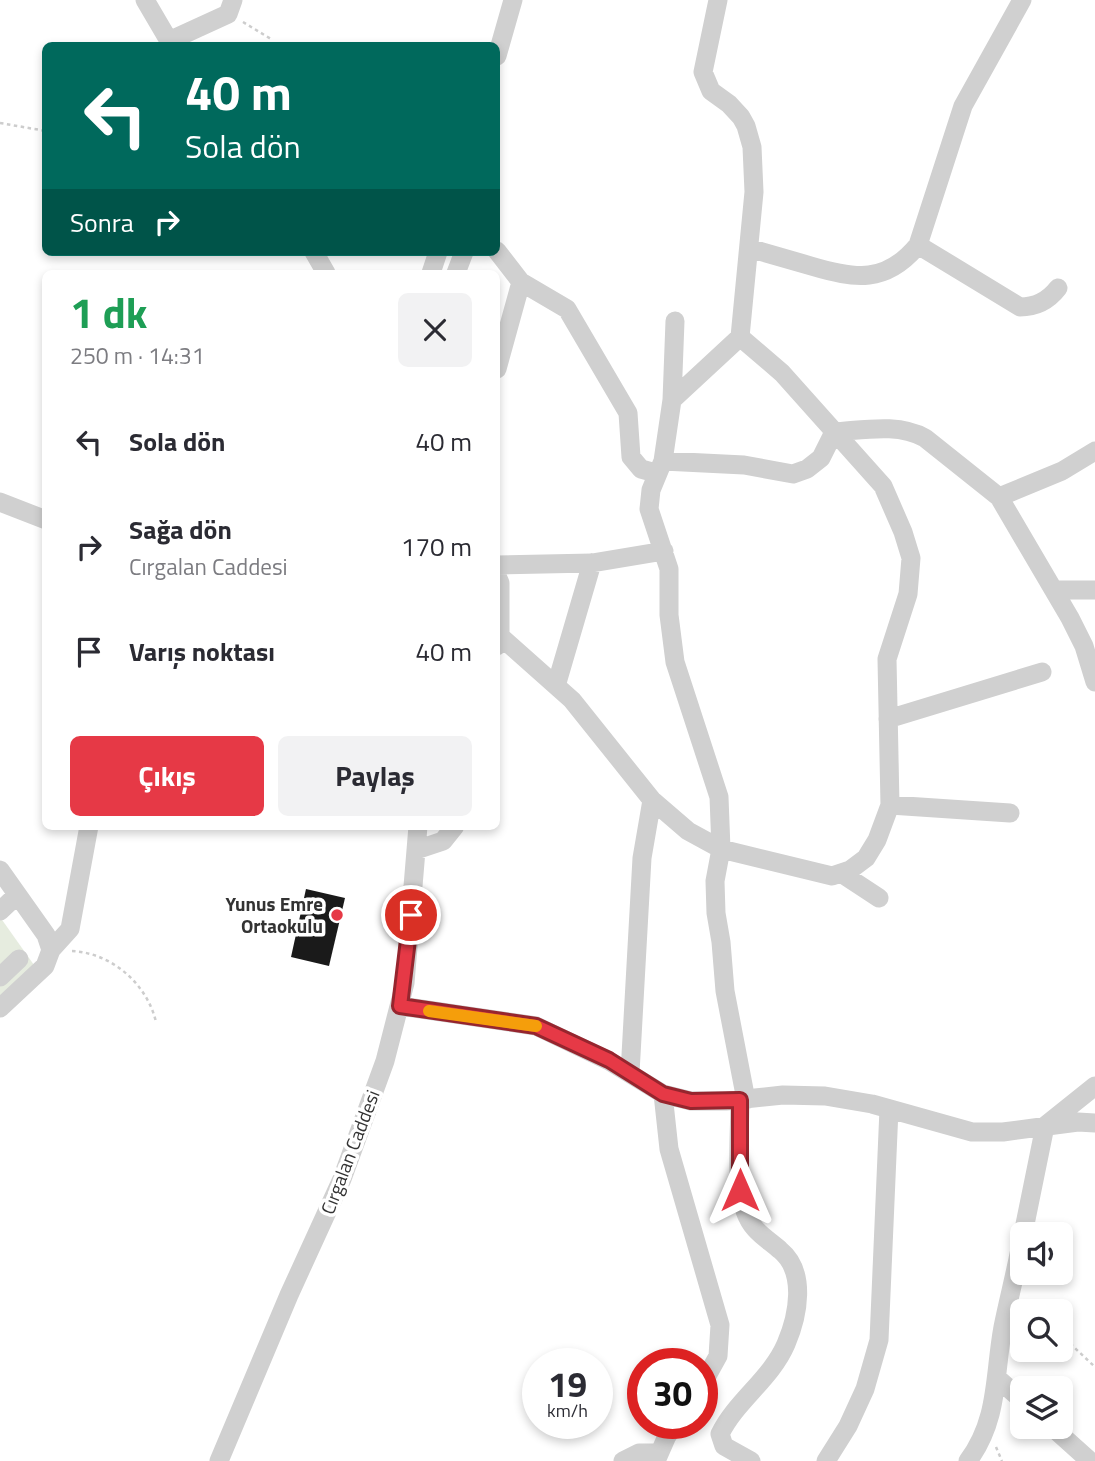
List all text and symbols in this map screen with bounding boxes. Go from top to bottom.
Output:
text: 40 m [185,54,292,129]
icon: left [70,70,161,161]
text: Sola dön [185,122,301,170]
text: Sonra [70,203,134,242]
icon: right [148,203,186,241]
text: 1 dk [70,280,147,344]
button: close [398,293,472,367]
text: 250 m · 14:31 [70,338,205,373]
text: Sola dön [129,422,226,461]
text: 40 m [415,422,472,461]
icon: left [70,423,108,461]
text: Sağa dön [129,510,232,549]
text: 170 m [401,527,472,566]
icon: right [70,528,108,566]
text: Cırgalan Caddesi [129,549,288,584]
text: Varış noktası [129,632,275,671]
text: 40 m [415,632,472,671]
icon: arrive [70,633,108,671]
button: Çıkış [70,736,264,816]
button: Paylaş [278,736,472,816]
pin [381,885,441,945]
place label: Yunus Emre Ortaokulu [226,889,323,940]
icon: arrive [392,896,430,934]
marker: Yunus Emre Ortaokulu [329,907,345,923]
street label: Cırgalan Caddesi [313,1085,387,1218]
position arrow [703,1153,777,1227]
map controls [1010,1222,1073,1439]
button: sound [1010,1222,1073,1285]
button: search [1010,1299,1073,1362]
speed limit sign: 30 [627,1348,718,1439]
text: 19 [548,1357,587,1411]
button: layers [1010,1376,1073,1439]
text: km/h [547,1397,588,1424]

